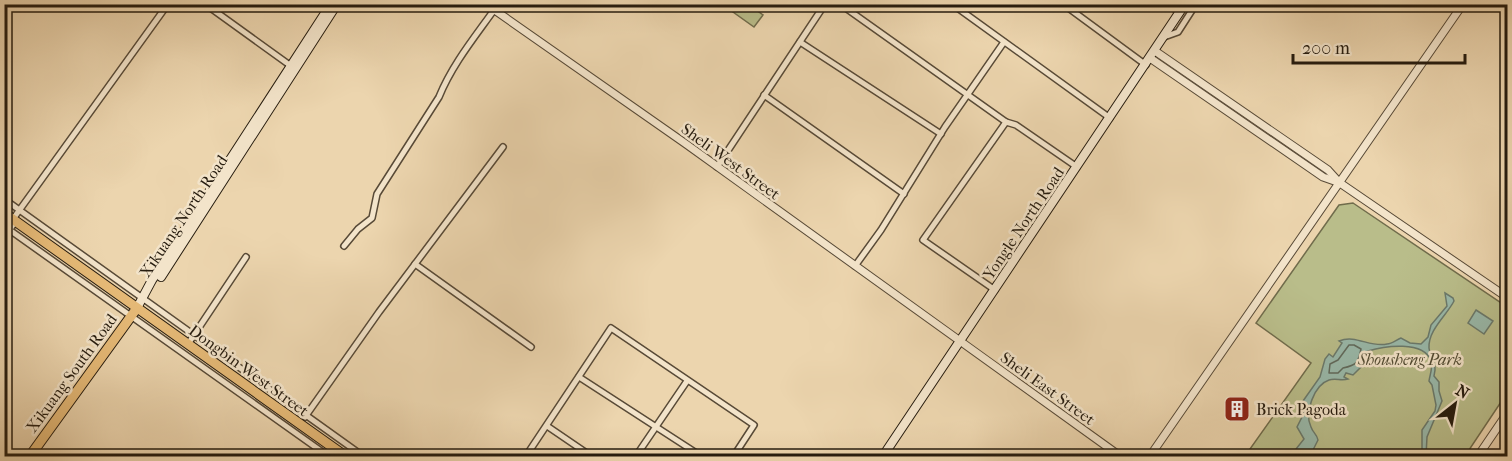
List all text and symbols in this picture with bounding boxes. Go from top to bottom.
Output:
scale bar [1293,27,1466,65]
text: 200 m [1302,38,1350,59]
street label: Sheli West Street [678,119,784,204]
street label: Xikuang North Road [135,151,232,281]
street label: Yongle North Road [978,163,1068,284]
street label: Xikuang South Road [22,310,121,436]
street label: Dongbin West Street [185,321,313,420]
street label: Sheli East Street [997,348,1099,429]
park label: Shousheng Park [1357,350,1462,369]
north arrow [1425,374,1485,434]
text: N [1452,380,1473,403]
building icon: Brick Pagoda [1222,394,1252,424]
place label: Brick Pagoda [1256,400,1347,419]

